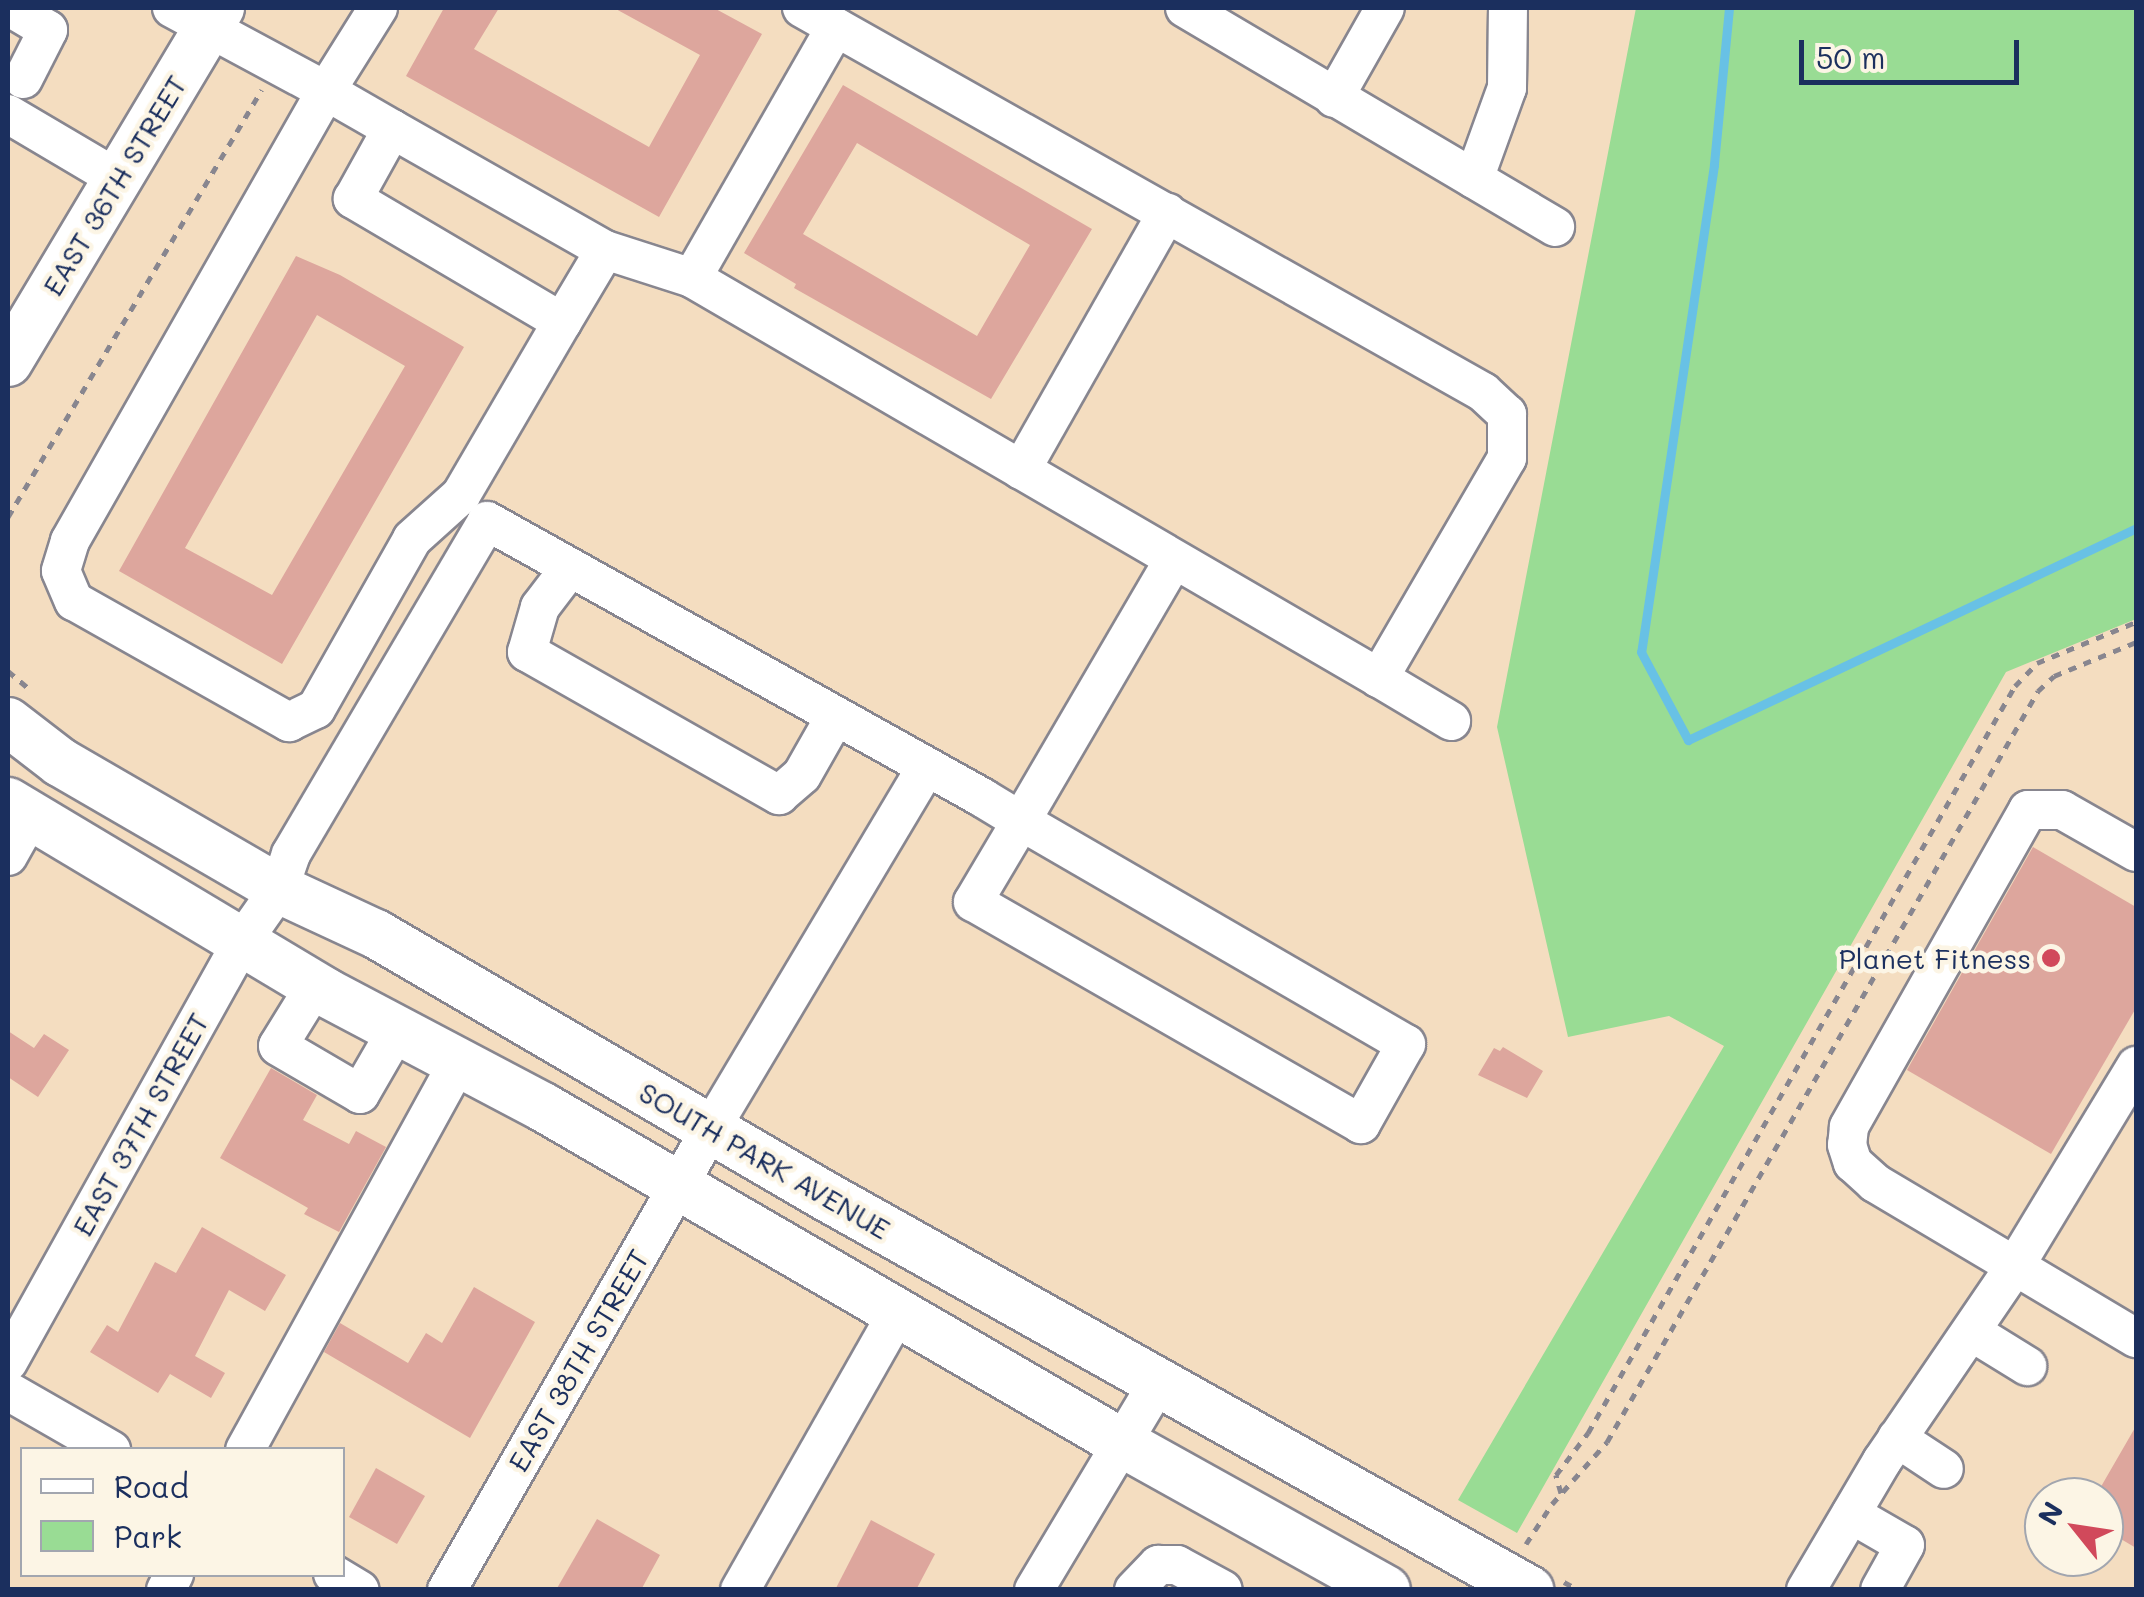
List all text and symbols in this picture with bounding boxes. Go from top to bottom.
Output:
scale bar [1804,20,2024,82]
text: 50 m [1816,37,1886,77]
street label: EAST 36TH STREET [35,69,193,301]
place label: Planet Fitness [1839,941,2031,975]
marker: Planet Fitness [2040,947,2062,969]
street label: EAST 37TH STREET [65,1007,215,1241]
street label: SOUTH PARK AVENUE [634,1074,896,1246]
street label: EAST 38TH STREET [501,1243,655,1477]
legend [20,1447,345,1577]
text: Road [114,1466,189,1506]
north arrow [2024,1477,2124,1577]
text: N [2029,1495,2071,1531]
text: Park [114,1516,182,1556]

